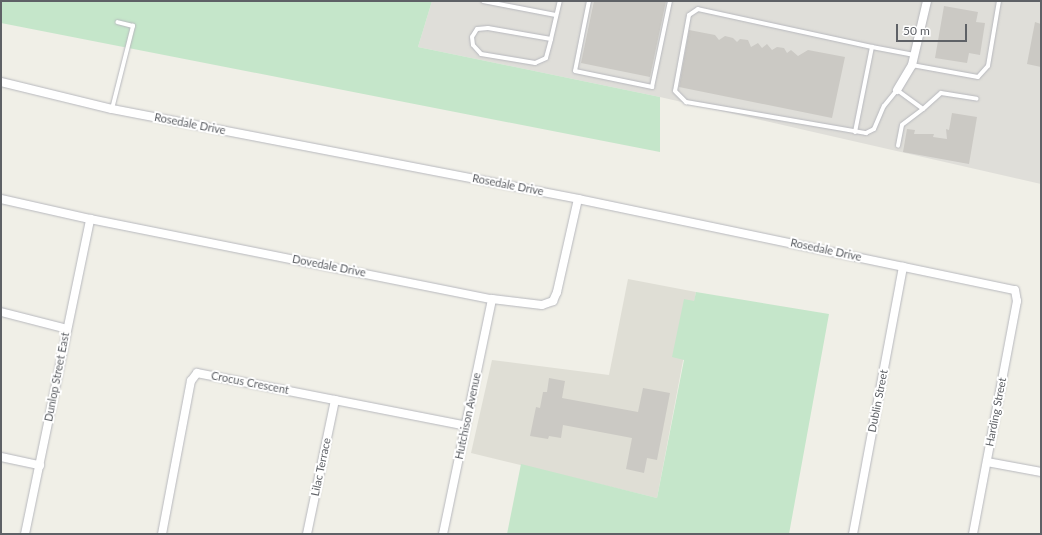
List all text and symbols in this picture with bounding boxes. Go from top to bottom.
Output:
scale bar [898,16,969,42]
text: 50 m [903,23,930,38]
street label: Rosedale Drive [153,111,227,137]
street label: Rosedale Drive [471,172,545,198]
street label: Rosedale Drive [789,236,863,264]
street label: Dovedale Drive [291,252,367,280]
street label: Dunlop Street East [42,331,72,423]
street label: Dublin Street [865,368,891,434]
street label: Crocus Crescent [210,369,290,397]
street label: Hutchison Avenue [452,371,484,461]
street label: Harding Street [983,376,1009,448]
street label: Lilac Terrace [308,436,334,498]

